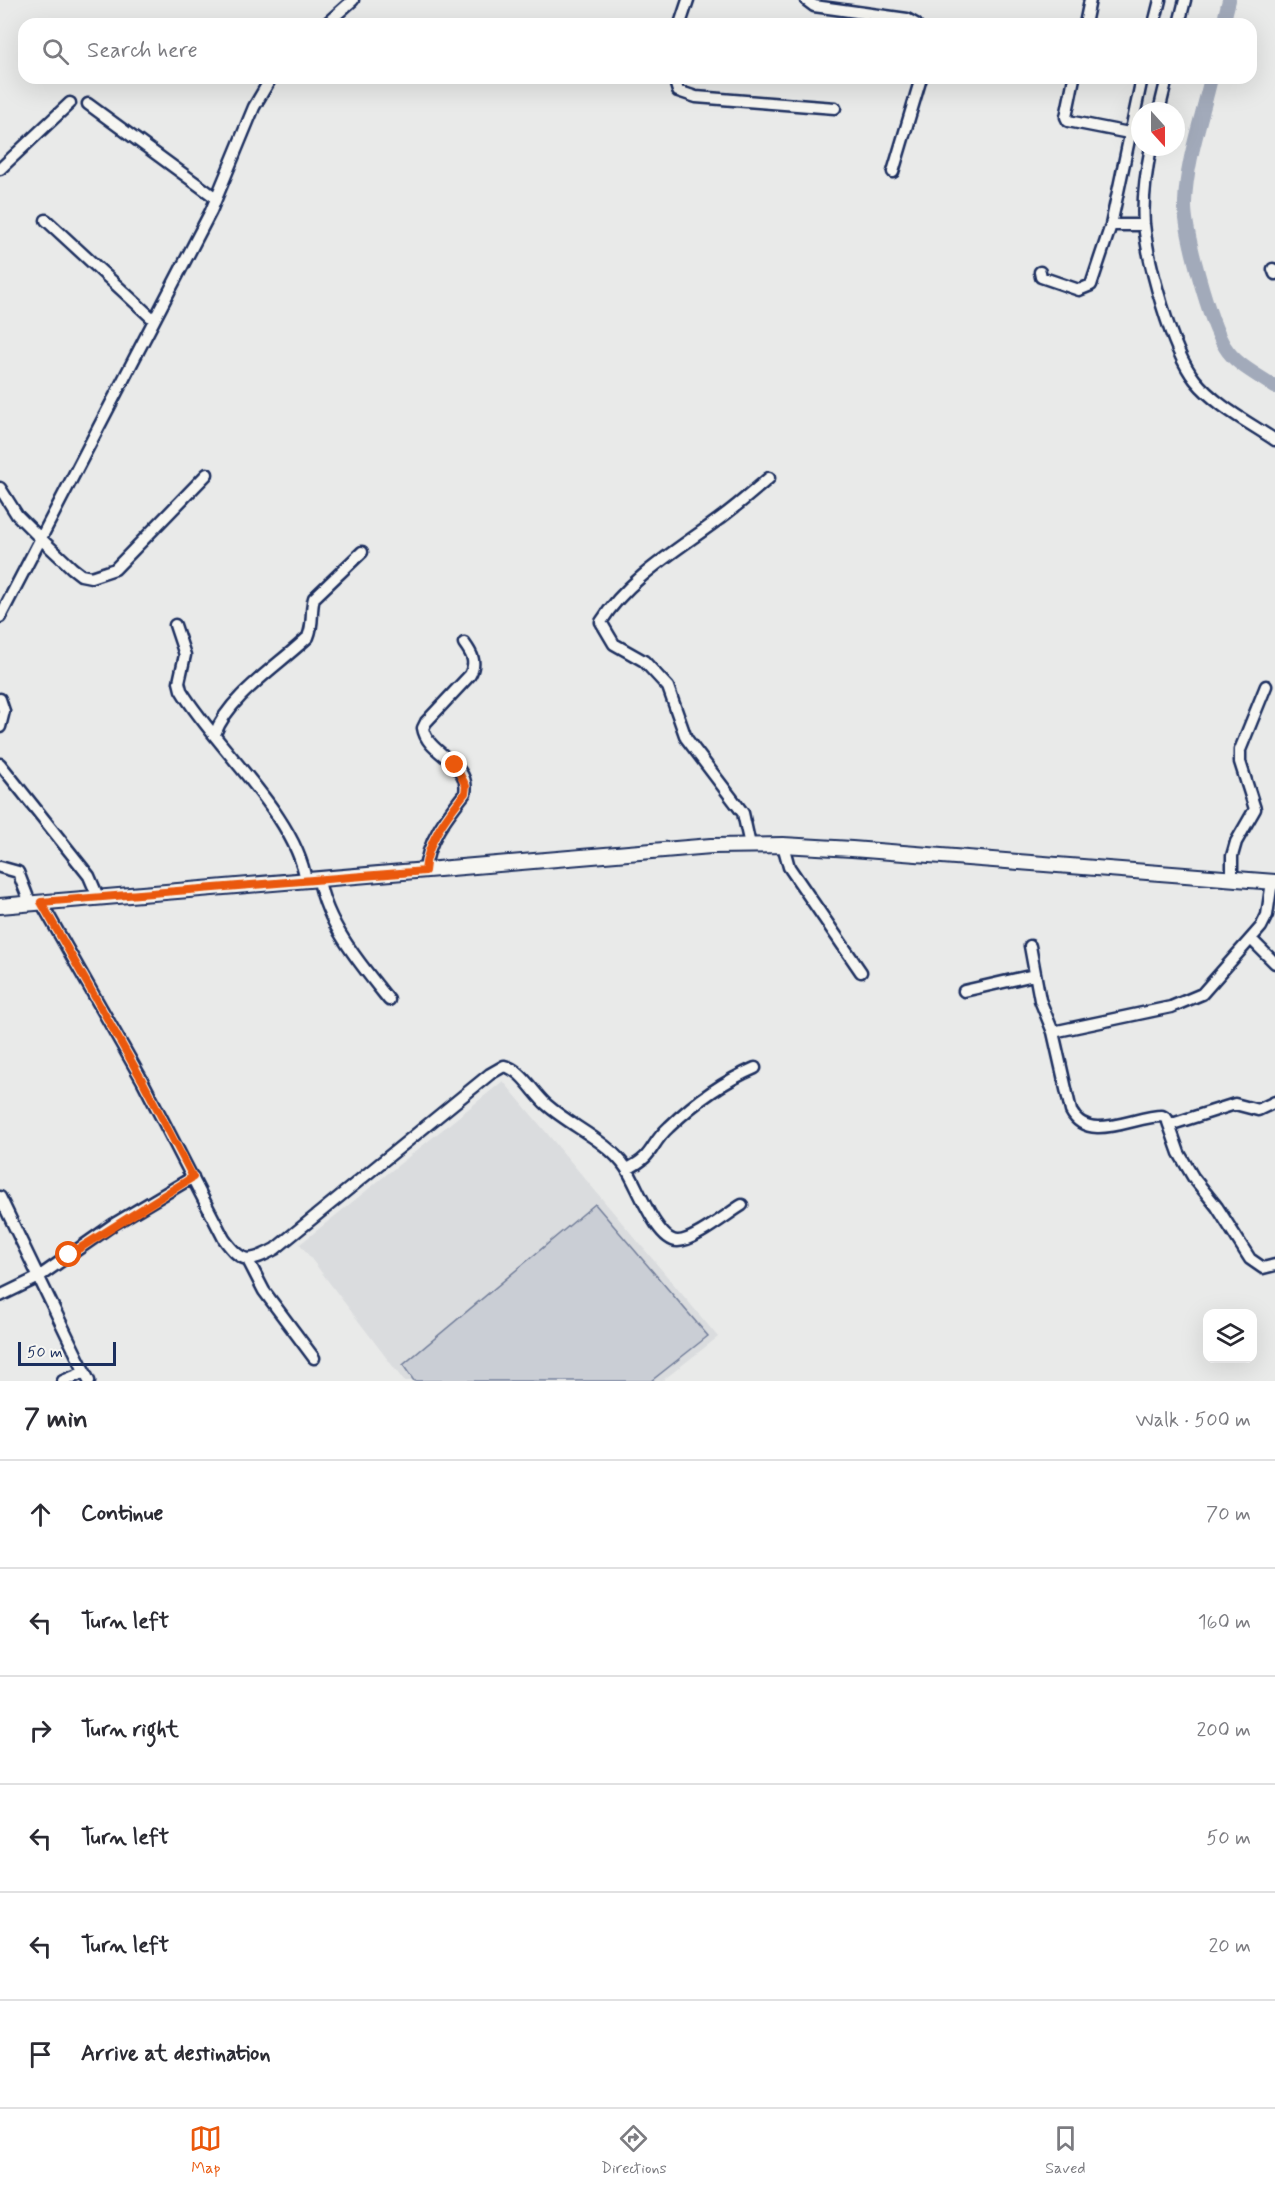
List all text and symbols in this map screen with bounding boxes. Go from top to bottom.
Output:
search box [18,18,1257,84]
icon: search [39,35,72,68]
text: Search here [87,37,198,65]
north arrow [1131,102,1185,156]
route end [441,751,467,777]
route start [55,1241,81,1267]
map controls [1203,1309,1257,1363]
button: layers [1203,1309,1257,1363]
scale bar [18,1339,116,1366]
text: 50 m [27,1342,63,1363]
text: 7 min [24,1403,88,1437]
text: Walk · 500 m [1136,1407,1251,1434]
icon: ahead [24,1498,57,1531]
text: Continue [81,1500,163,1528]
text: 70 m [1206,1501,1251,1528]
icon: left [24,1606,57,1639]
text: Turn left [81,1608,169,1636]
text: 160 m [1198,1609,1251,1636]
icon: right [24,1714,57,1747]
text: Turn right [81,1716,179,1744]
text: 200 m [1196,1717,1251,1744]
icon: left [24,1822,57,1855]
text: Turn left [81,1824,169,1852]
text: 50 m [1206,1825,1251,1852]
icon: left [24,1930,57,1963]
text: Turn left [81,1932,169,1960]
text: 20 m [1208,1933,1251,1960]
icon: arrive [24,2038,57,2071]
text: Arrive at destination [81,2040,271,2068]
tab: Map [189,2122,222,2179]
tab: Directions [601,2122,667,2179]
tab: Saved [1045,2122,1086,2179]

